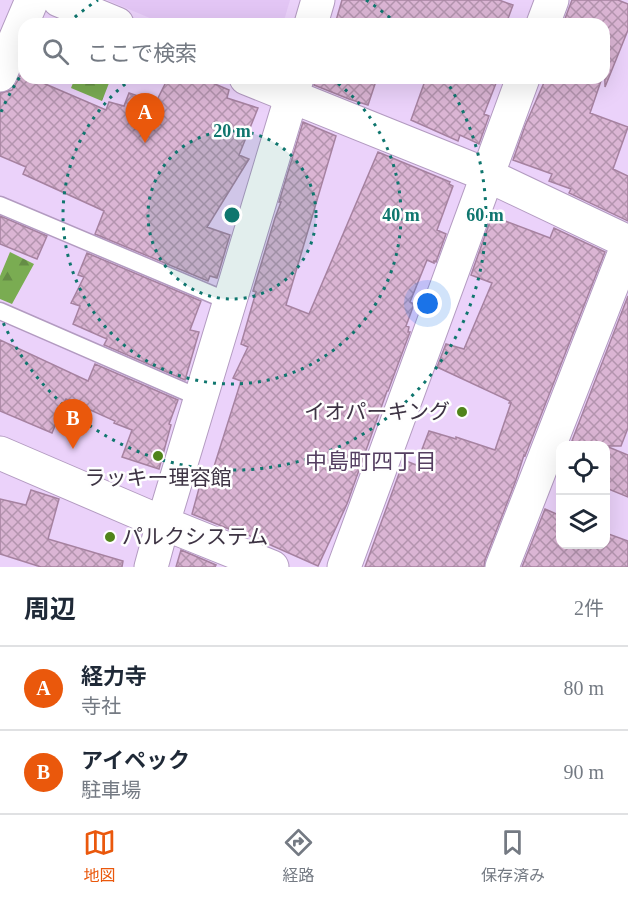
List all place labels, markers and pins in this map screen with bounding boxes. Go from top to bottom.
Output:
pin: A [126,94,164,143]
centre of rings [222,205,242,225]
pin: B [54,400,92,449]
place label: イオパーキング [304,400,450,424]
marker: イオパーキング [455,405,469,419]
marker: ラッキー理容館 [151,449,165,463]
place label: ラッキー理容館 [85,466,232,490]
place label: パルクシステム [122,525,268,549]
marker: パルクシステム [103,530,117,544]

